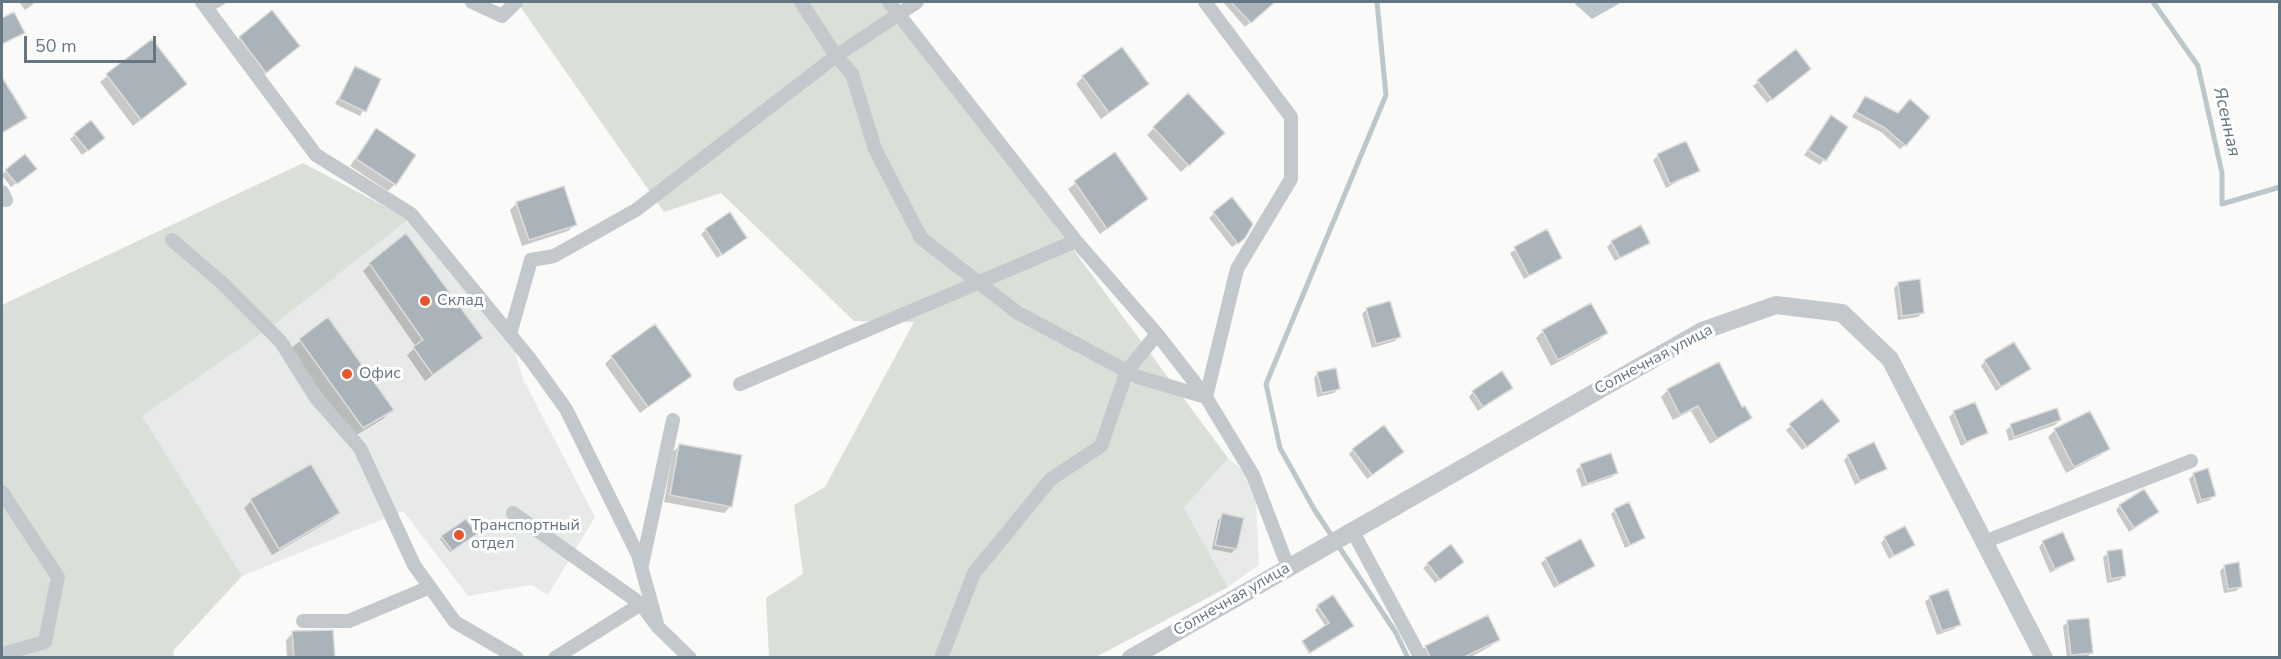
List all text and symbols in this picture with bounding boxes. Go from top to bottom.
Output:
scale bar [27,24,159,62]
text: 50 m [35,34,77,58]
water label: Ясенная [2208,85,2244,159]
place label: Склад [437,291,483,311]
marker: Склад [418,294,432,308]
street label: Солнечная улица [1592,321,1716,399]
place label: Офис [359,364,401,384]
marker: Офис [340,367,354,381]
place label: Транспортный отдел [471,516,580,554]
marker: Транспортный отдел [452,528,466,542]
street label: Солнечная улица [1170,559,1294,641]

